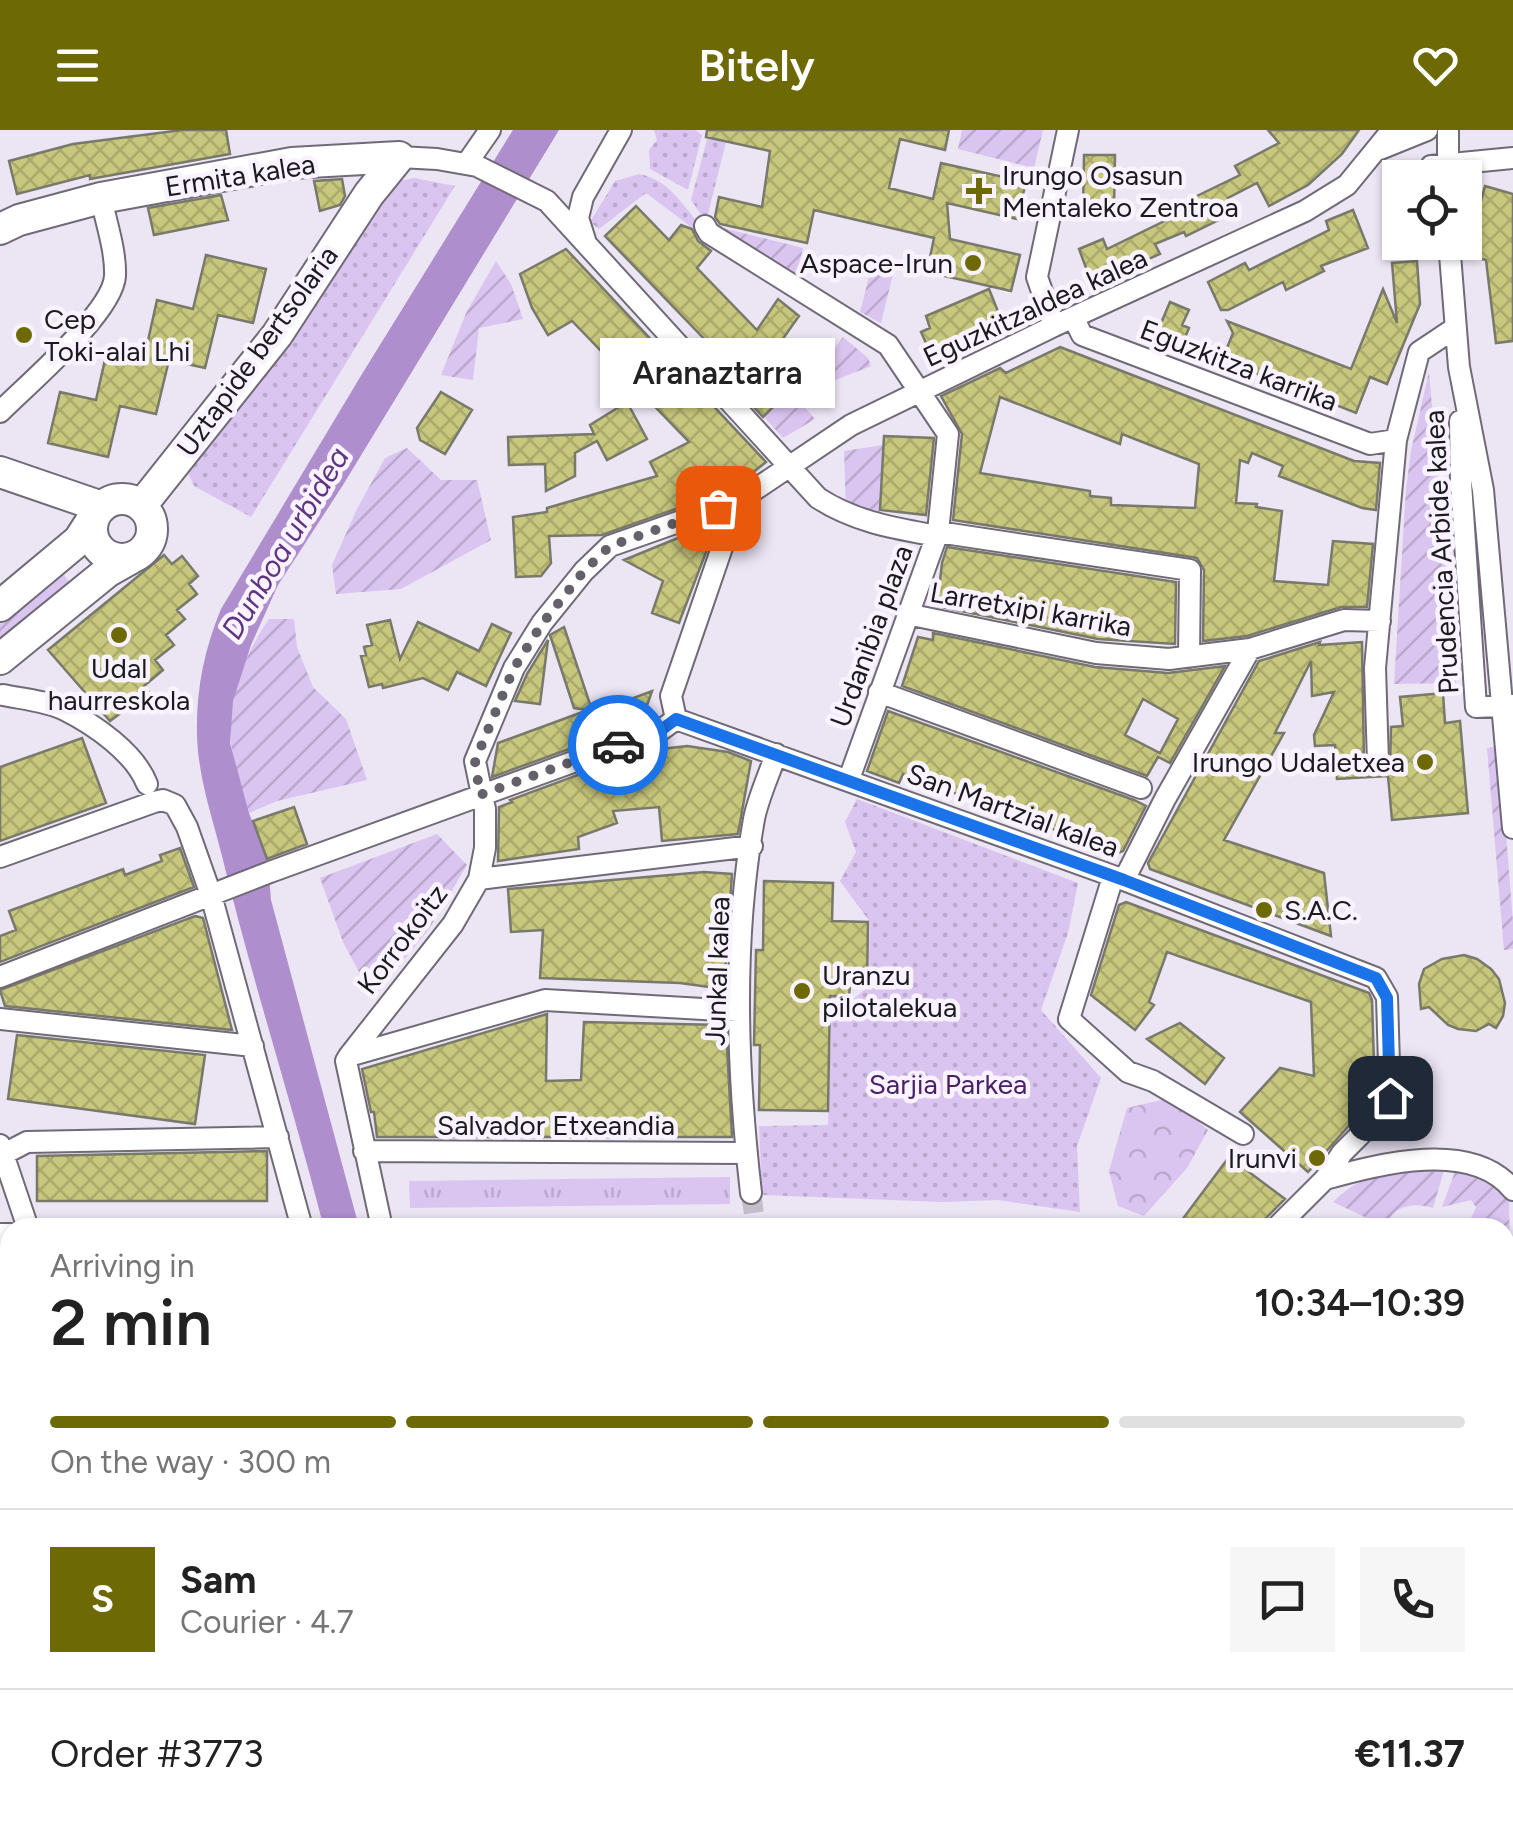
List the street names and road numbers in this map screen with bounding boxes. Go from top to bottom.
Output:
street label: Ermita kalea [163,146,317,204]
street label: Uztapide bertsolaria [169,239,345,463]
street label: Eguzkitzaldea kalea [918,240,1152,374]
street label: Eguzkitza karrika [1136,312,1342,418]
street label: Prudencia Arbide kalea [1417,409,1465,695]
street label: Urdanibia plaza [822,540,920,732]
street label: Larretxipi karrika [928,575,1134,643]
street label: San Martzial kalea [902,756,1124,864]
street label: Korrokoitz [350,877,454,1001]
street label: Junkal kalea [697,896,737,1046]
street label: Salvador Etxeandia [437,1108,675,1142]

